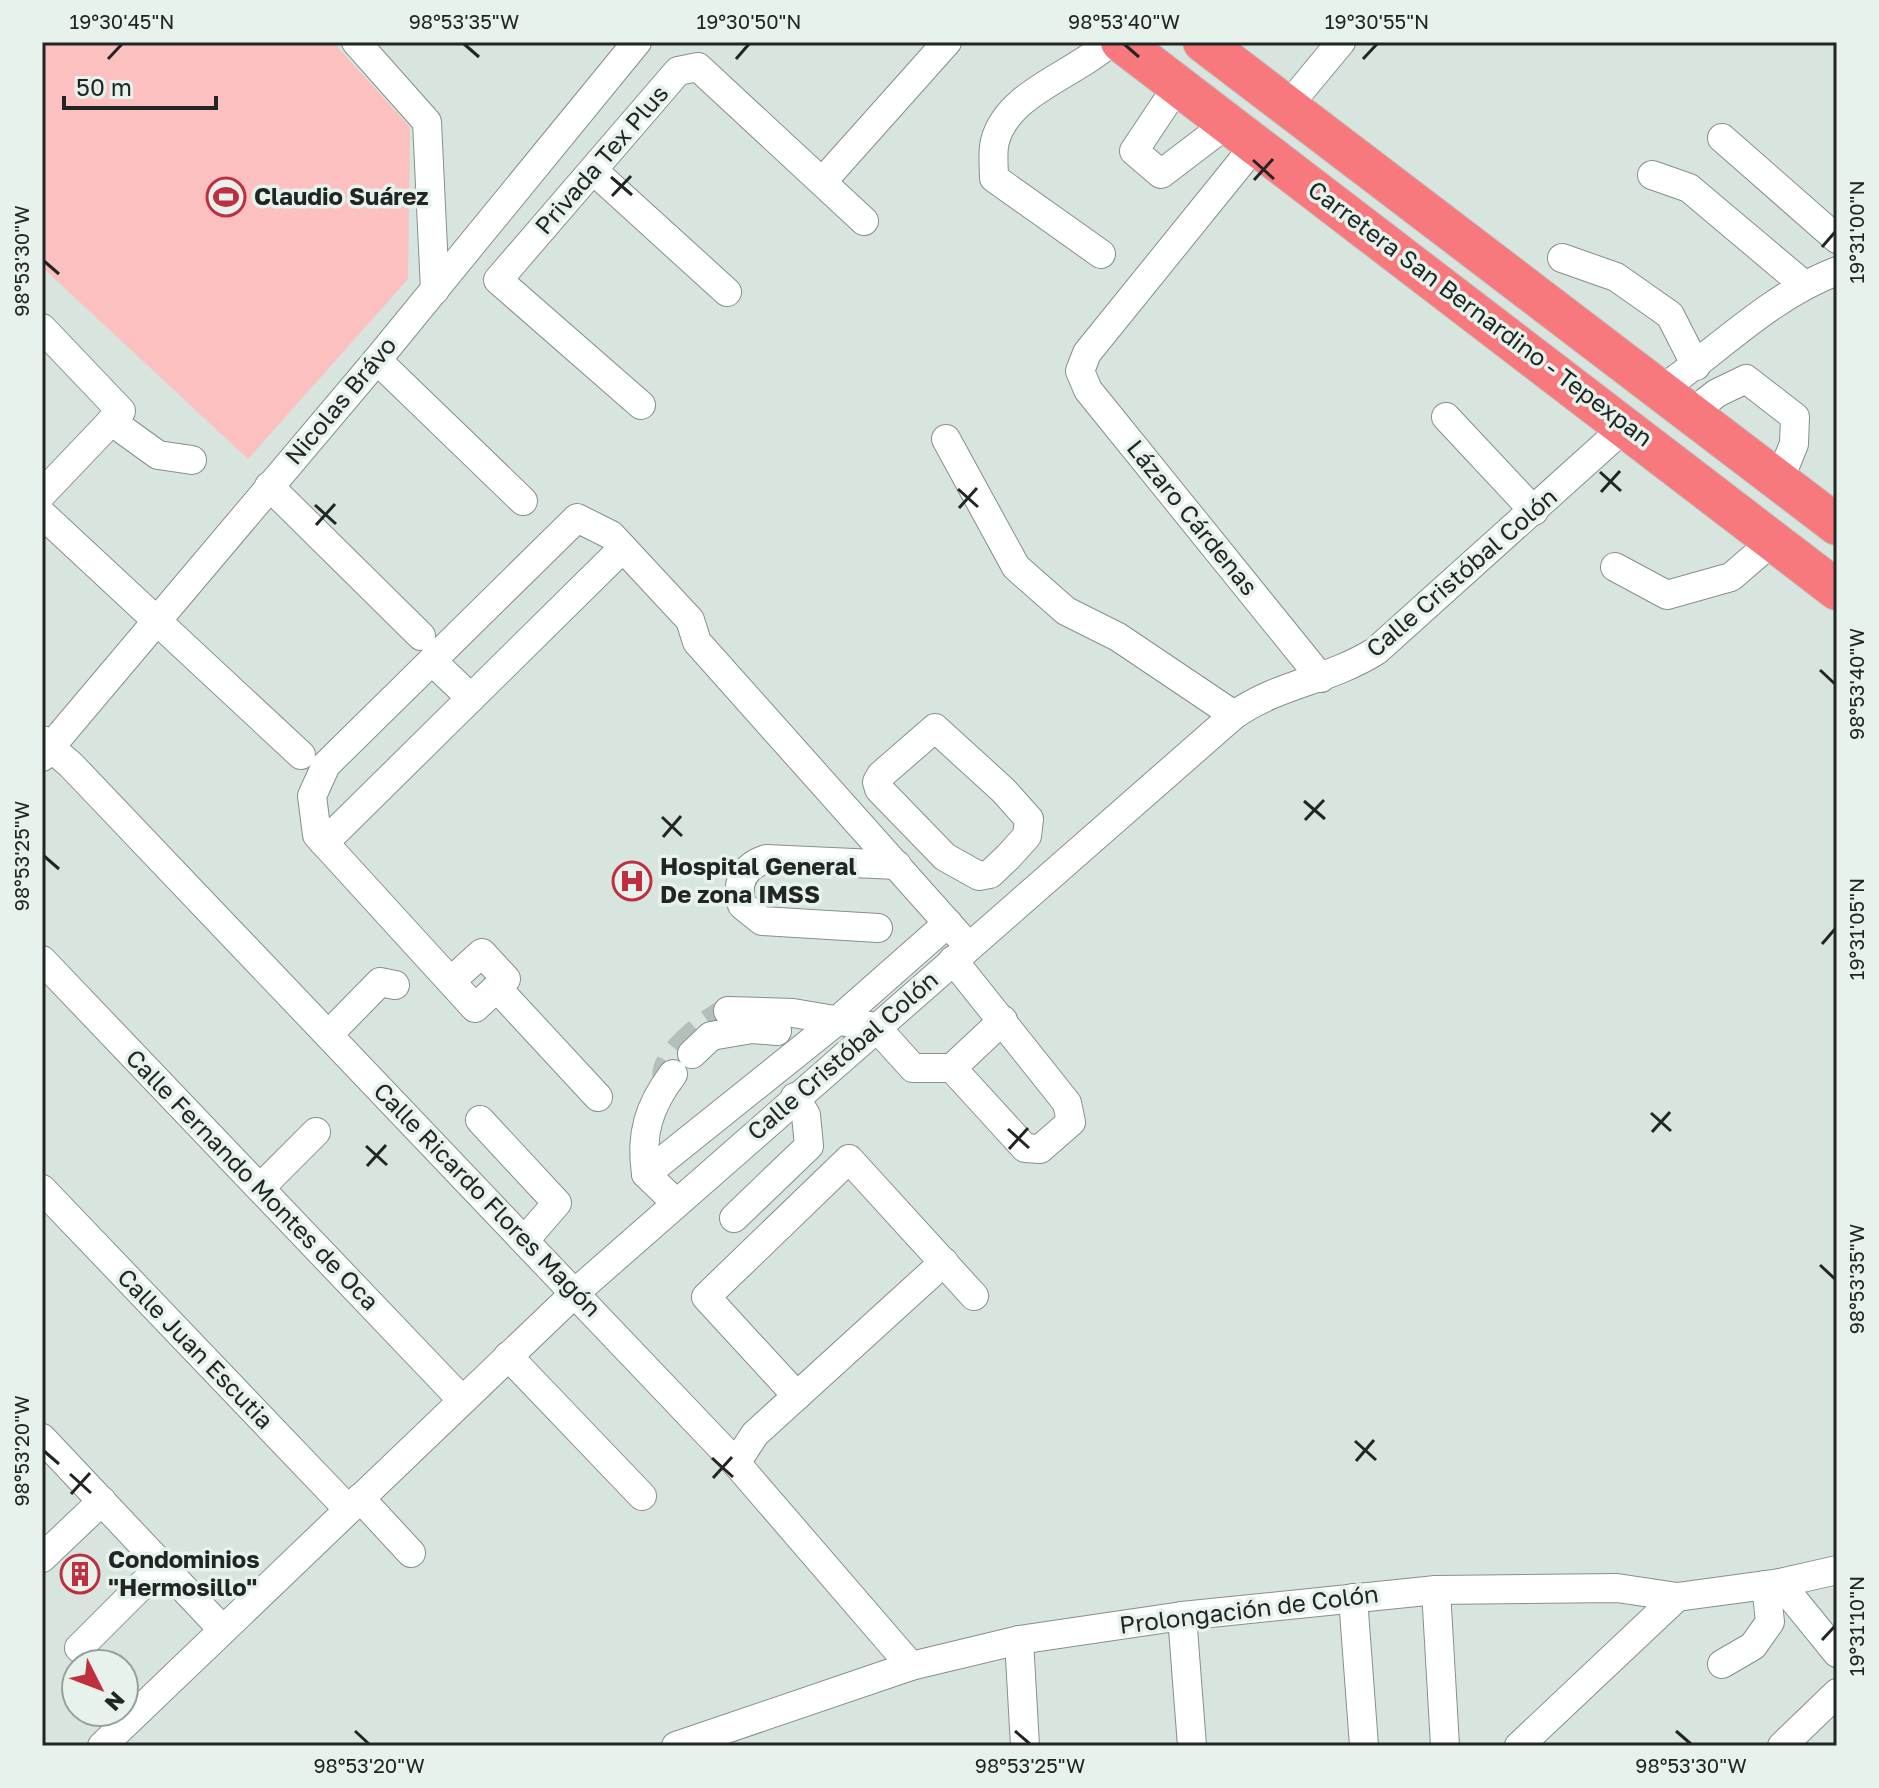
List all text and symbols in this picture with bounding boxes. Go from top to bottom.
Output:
text: 19°30'45"N [70,9,174,33]
text: 98°53'35"W [409,9,519,33]
text: 19°30'50"N [696,9,802,33]
text: 98°53'40"W [1068,9,1180,33]
text: 19°30'55"N [1325,9,1429,33]
scale bar [64,60,216,110]
text: 50 m [76,72,132,101]
street label: Privada Tex Plus [528,79,674,240]
street label: Carretera San Bernardino - Tepexpan [1303,174,1659,452]
sports icon: Claudio Suárez [205,176,247,218]
text: 19°31'00"N [1844,180,1868,284]
place label: Claudio Suárez [254,181,429,210]
text: 98°53'30"W [9,205,33,317]
street label: Nicolas Brávo [278,330,402,470]
street label: Lázaro Cárdenas [1122,434,1265,601]
street label: Calle Cristóbal Colón [1360,481,1562,663]
text: 98°53'40"W [1844,628,1868,740]
text: 98°53'25"W [9,801,33,911]
place label: Hospital General De zona IMSS [660,851,856,908]
hospital icon: Hospital General De zona IMSS [611,860,653,902]
text: 19°31'05"N [1844,878,1868,980]
street label: Calle Cristóbal Colón [741,964,943,1146]
street label: Calle Fernando Montes de Oca [121,1043,386,1315]
street label: Calle Ricardo Flores Magón [368,1076,608,1322]
text: 98°53'35"W [1844,1224,1868,1334]
street label: Calle Juan Escutia [112,1262,280,1434]
text: 98°53'20"W [9,1395,33,1507]
place label: Condominios "Hermosillo" [108,1544,260,1601]
building icon: Condominios "Hermosillo" [59,1553,101,1595]
text: 19°31'10"N [1844,1576,1868,1676]
street label: Prolongación de Colón [1118,1578,1380,1639]
north arrow [60,1648,140,1728]
text: N [100,1686,131,1717]
text: 98°53'20"W [313,1753,425,1777]
text: 98°53'25"W [975,1753,1085,1777]
text: 98°53'30"W [1635,1753,1747,1777]

